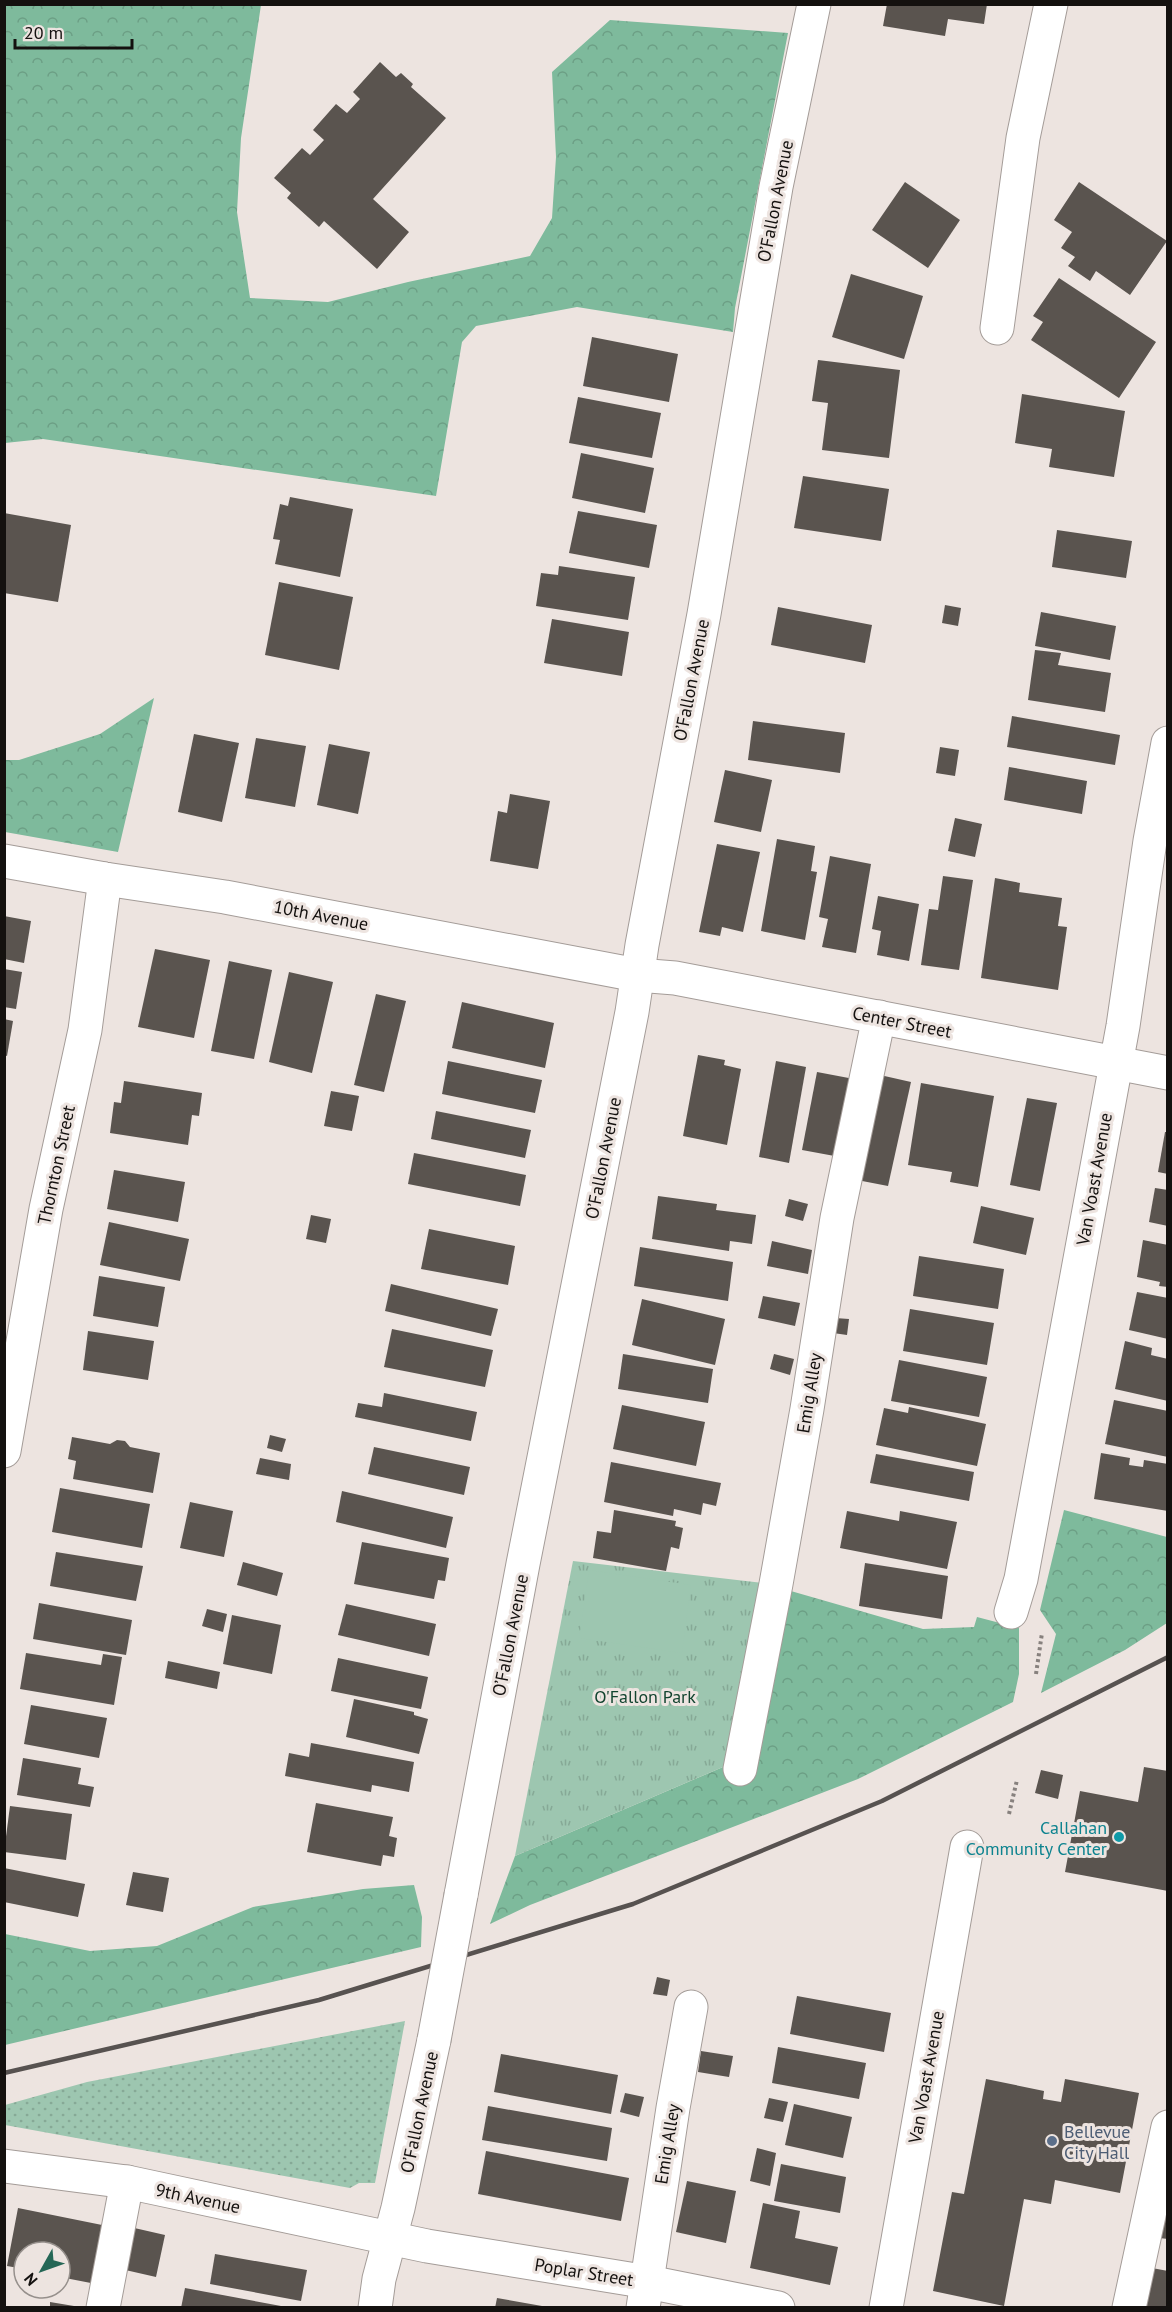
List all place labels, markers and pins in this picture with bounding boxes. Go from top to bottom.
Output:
place label: Callahan Community Center [966,1816,1107,1860]
marker: Callahan Community Center [1112,1830,1126,1844]
place label: Bellevue City Hall [1064,2120,1130,2164]
marker: Bellevue City Hall [1045,2134,1059,2148]

